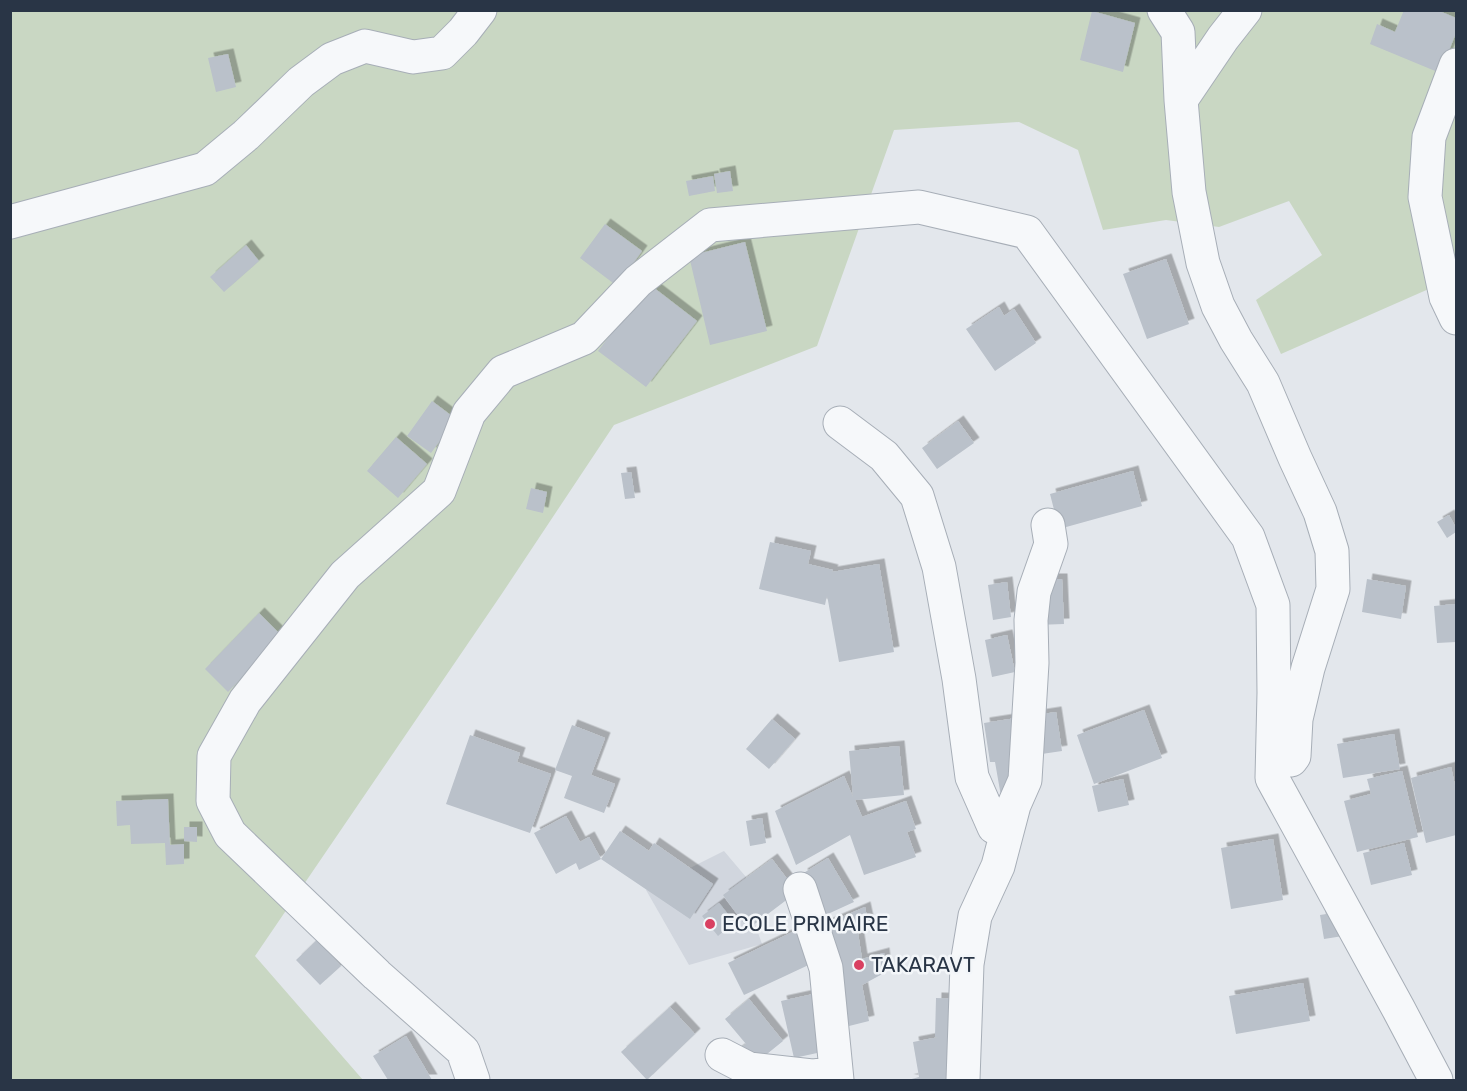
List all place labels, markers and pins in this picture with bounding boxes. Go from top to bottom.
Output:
place label: ECOLE PRIMAIRE [722,911,888,936]
marker: ECOLE PRIMAIRE [703,917,717,931]
place label: TAKARAVT [871,952,975,977]
marker: TAKARAVT [852,958,866,972]

